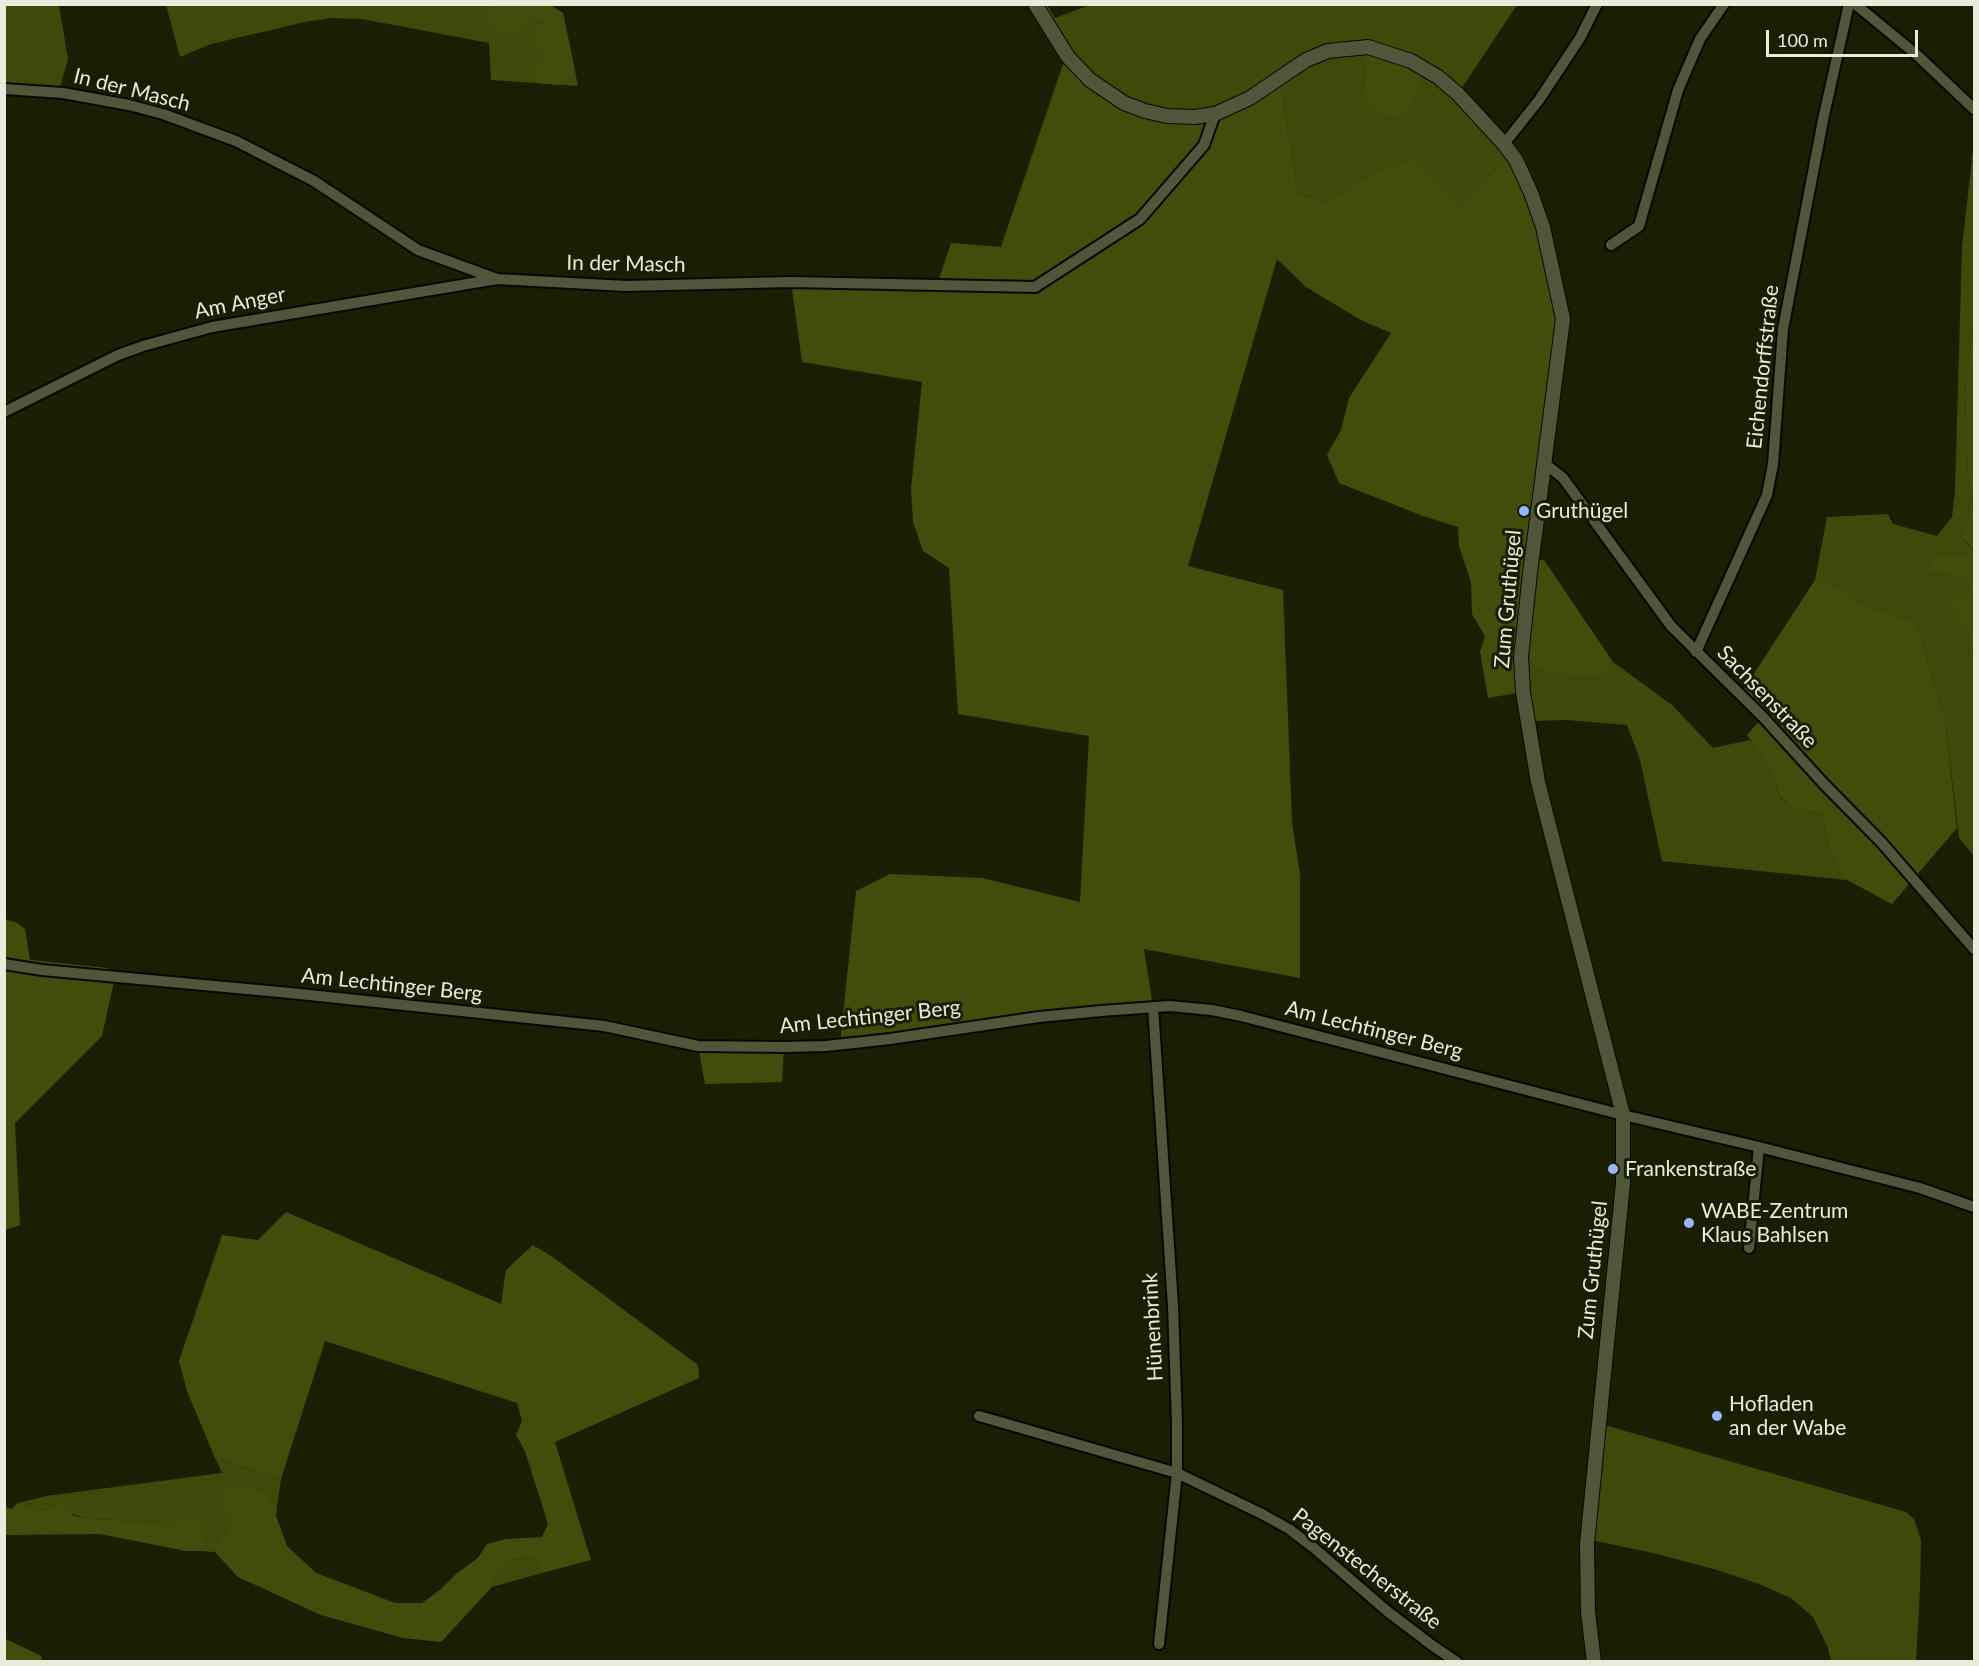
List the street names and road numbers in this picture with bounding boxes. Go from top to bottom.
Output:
street label: In der Masch [71,63,193,117]
street label: In der Masch [566,250,686,278]
street label: Am Anger [192,282,288,324]
street label: Eichendorffstraße [1742,284,1784,450]
street label: Zum Gruthügel [1489,529,1527,669]
street label: Sachsenstraße [1712,640,1822,754]
street label: Am Lechtinger Berg [300,963,484,1007]
street label: Am Lechtinger Berg [778,995,962,1039]
street label: Am Lechtinger Berg [1283,996,1465,1064]
street label: Zum Gruthügel [1573,1200,1613,1340]
street label: Hünenbrink [1138,1272,1168,1382]
street label: Pagenstecherstraße [1287,1503,1447,1635]

